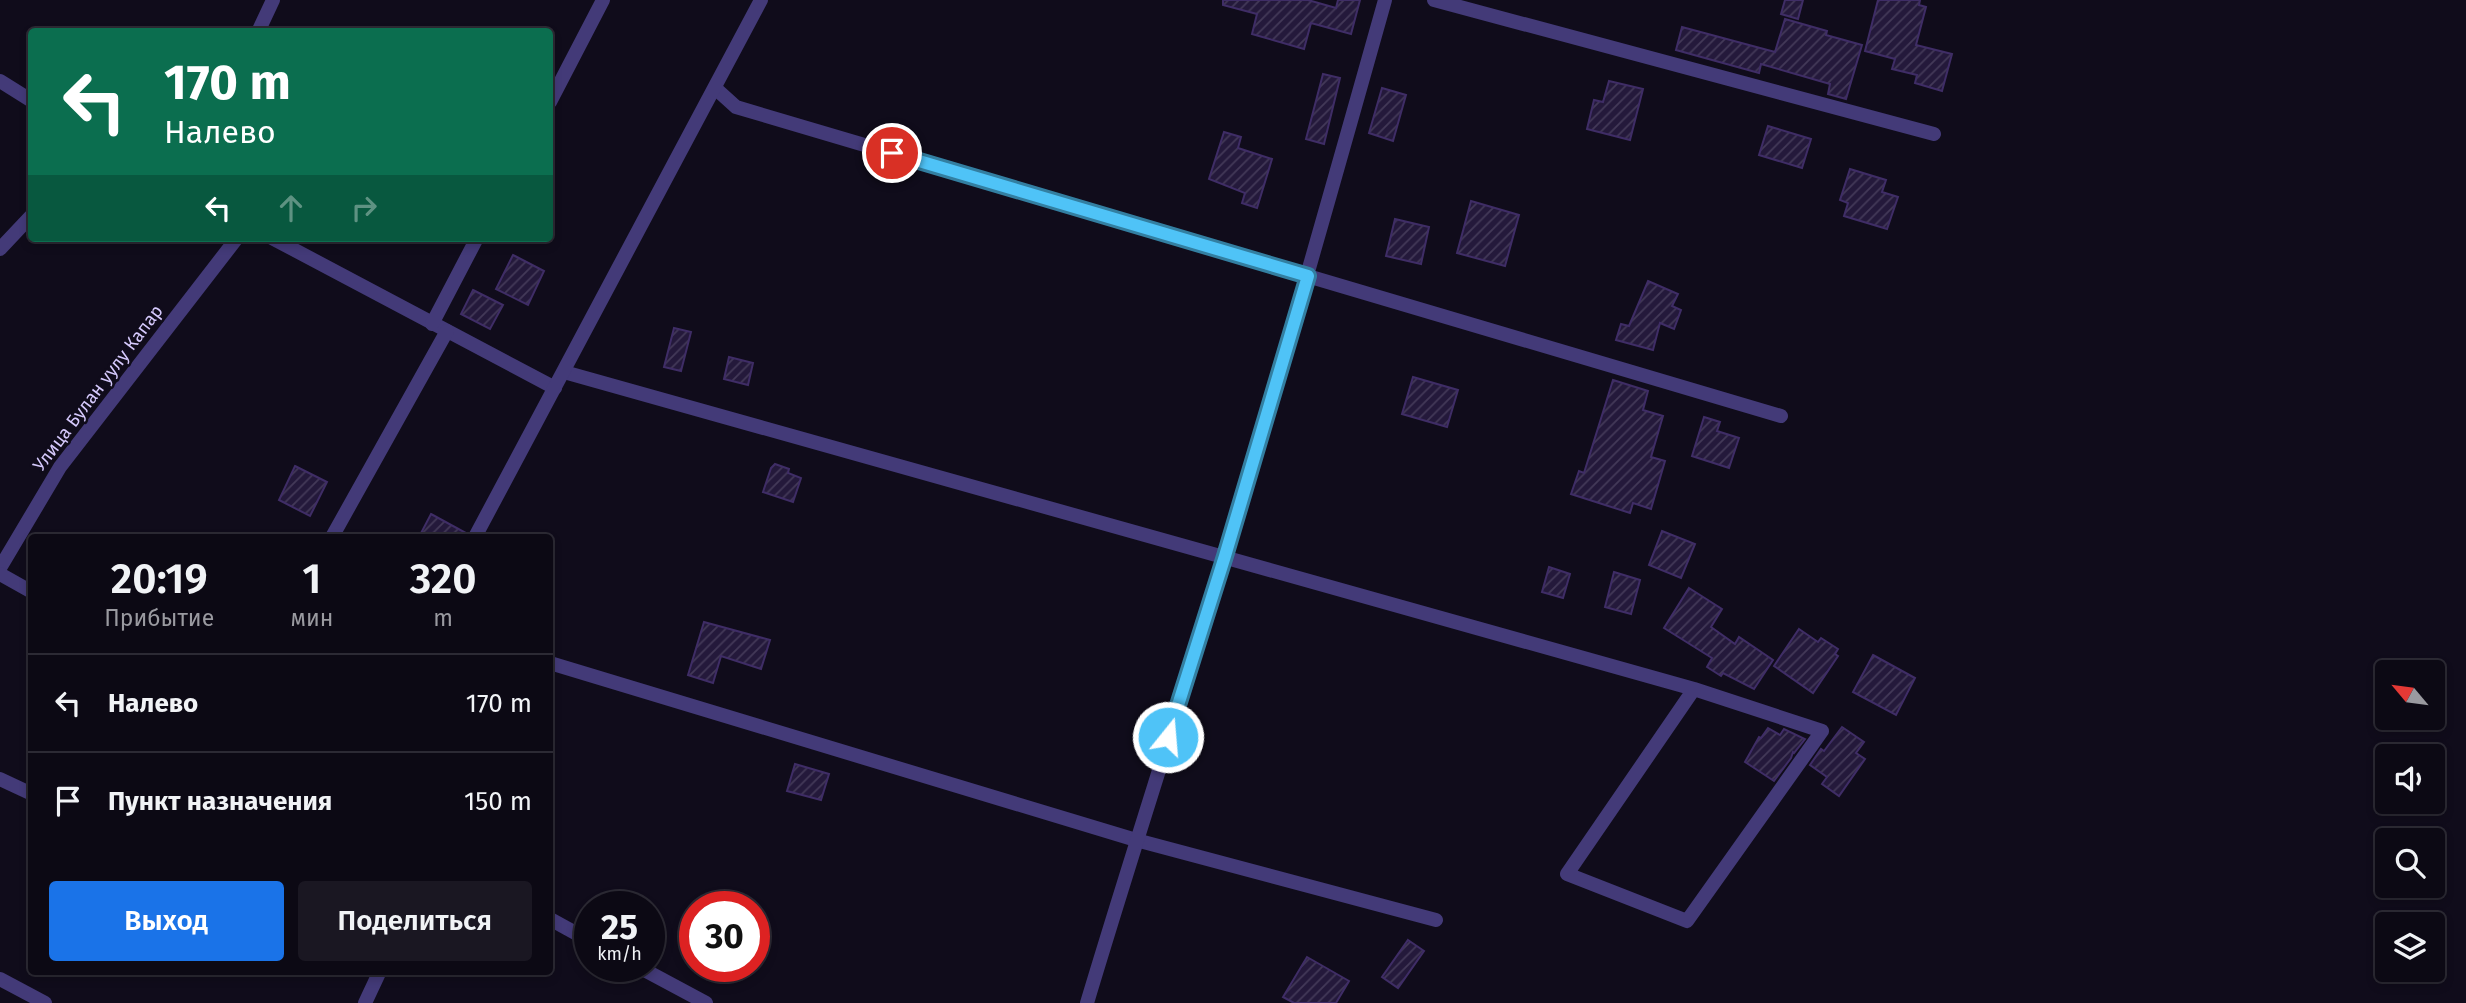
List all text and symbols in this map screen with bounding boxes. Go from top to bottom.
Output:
text: 170 m [164,53,291,112]
icon: left [49,56,140,147]
text: Налево [164,113,276,151]
pin [862,123,922,183]
icon: arrive [873,134,911,172]
icon: left [199,189,237,227]
icon: ahead [272,189,310,227]
icon: right [345,189,383,227]
street label: Улица Булан уулу Капар [28,300,168,476]
text: 20:19 [111,554,208,604]
text: 1 [302,554,321,604]
text: 320 [410,554,477,604]
text: Прибытие [104,604,214,632]
text: мин [290,604,333,632]
text: m [433,604,453,632]
north arrow [2375,660,2445,730]
map controls [2375,660,2445,982]
icon: left [49,684,87,722]
text: Налево [108,688,198,719]
text: 170 m [466,688,532,719]
position arrow [1131,700,1205,774]
button: sound [2375,744,2445,814]
icon: arrive [49,782,87,820]
text: Пункт назначения [108,786,332,817]
text: 150 m [464,786,532,817]
button: search [2375,828,2445,898]
button: Выход [49,881,284,961]
button: Поделиться [298,881,532,961]
speed limit sign: 30 [679,891,770,982]
text: 25 [601,906,638,948]
button: layers [2375,912,2445,982]
text: km/h [597,943,642,965]

